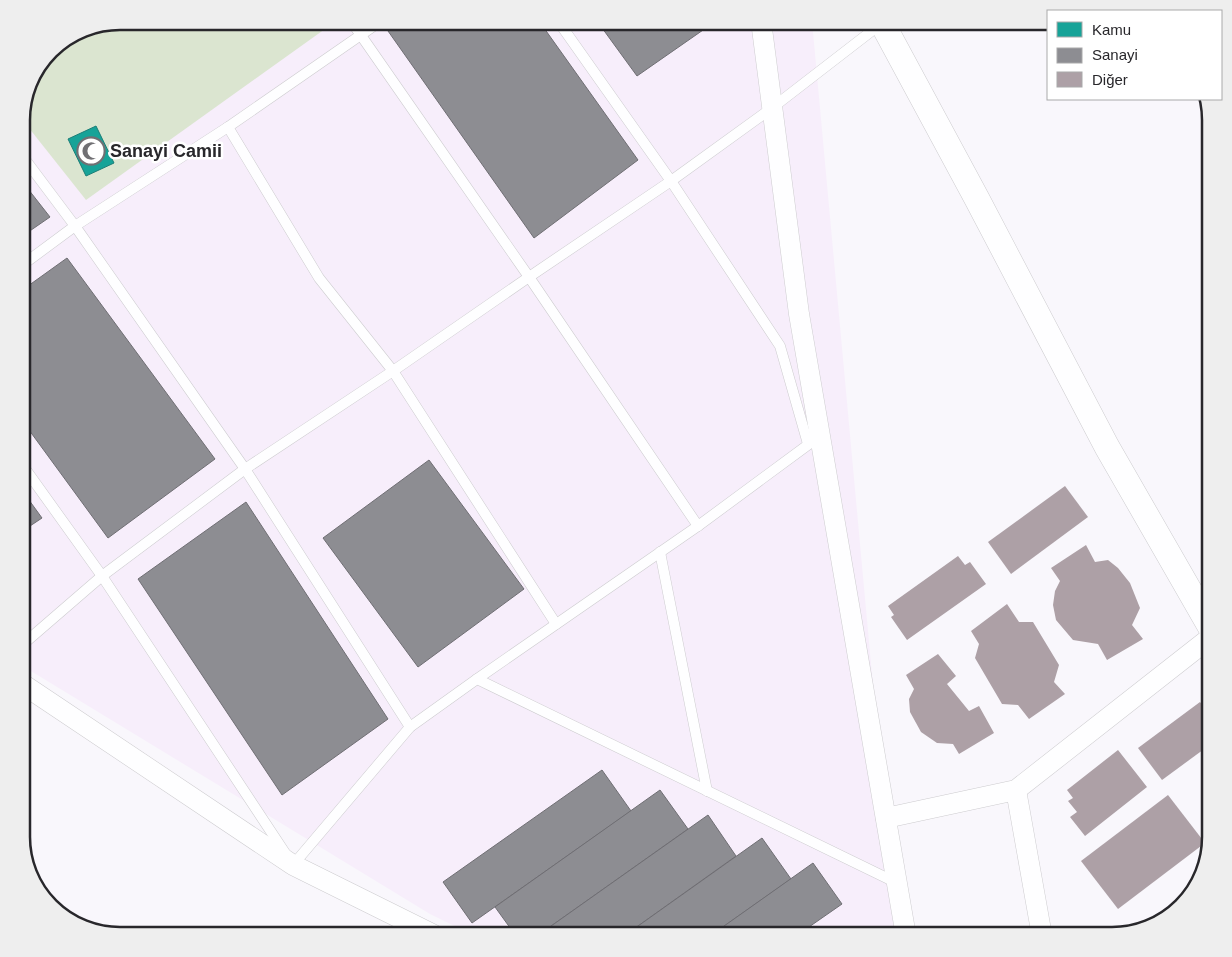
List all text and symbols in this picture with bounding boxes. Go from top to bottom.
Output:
legend [1047,10,1222,100]
text: Kamu [1092,21,1131,38]
text: Sanayi [1092,46,1138,63]
text: Diğer [1092,71,1128,88]
mosque icon: Sanayi Camii [76,136,106,166]
place label: Sanayi Camii [110,141,222,161]

